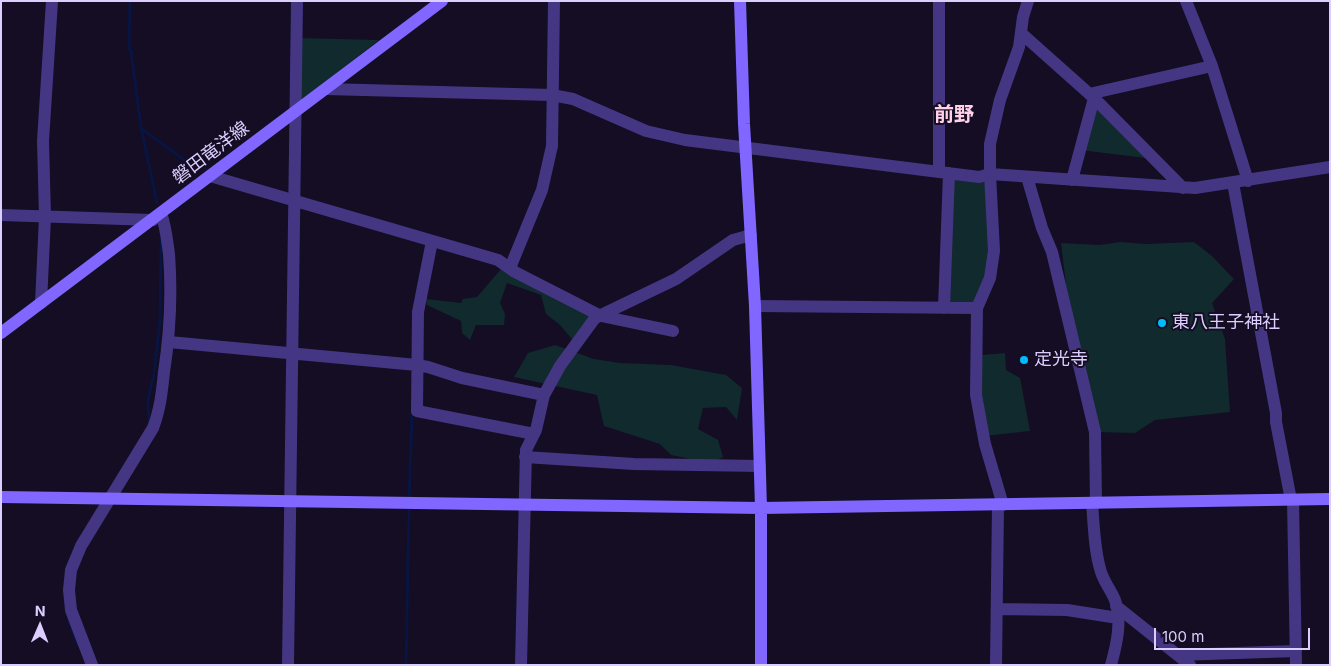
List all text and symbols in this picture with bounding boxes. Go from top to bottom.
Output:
district label: 前野 [934,103,974,127]
street label: 磐田竜洋線 [169,117,253,189]
place label: 東八王子神社 [1172,312,1280,334]
marker: 東八王子神社 [1156,317,1168,329]
place label: 定光寺 [1034,349,1088,371]
marker: 定光寺 [1018,354,1030,366]
north arrow [15,601,65,651]
text: N [35,602,46,619]
scale bar [1156,618,1312,650]
text: 100 m [1162,627,1204,646]

